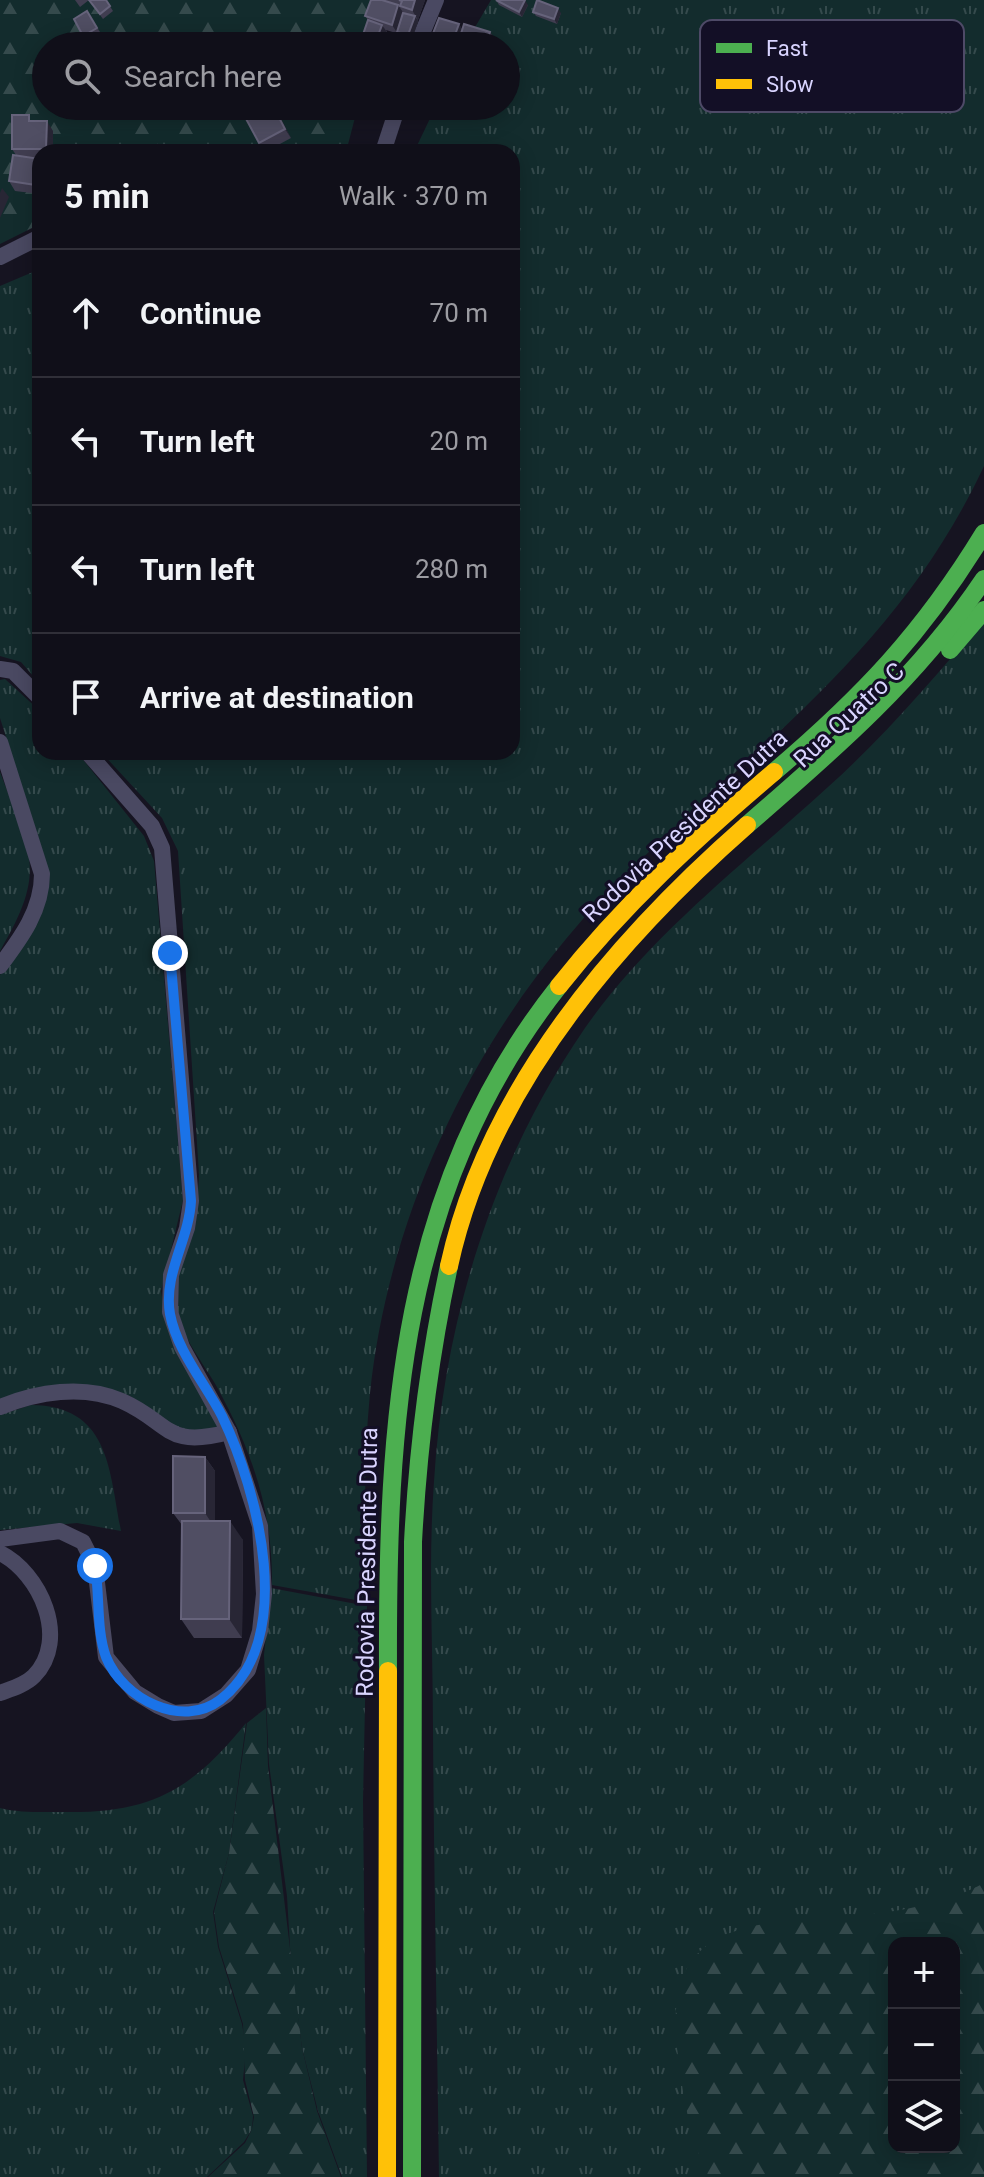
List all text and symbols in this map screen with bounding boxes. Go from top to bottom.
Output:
legend [700,20,964,112]
search box [32,32,520,120]
text: Fast [766,36,808,61]
icon: search [60,54,104,98]
text: Search here [124,59,282,94]
text: Slow [766,72,814,97]
text: 5 min [64,176,149,216]
text: Walk · 370 m [339,181,488,211]
icon: ahead [64,291,108,335]
text: Continue [140,296,261,331]
text: 70 m [430,298,488,328]
icon: left [64,419,108,463]
text: Turn left [140,424,255,459]
text: 20 m [430,426,488,456]
icon: left [64,547,108,591]
text: Turn left [140,552,255,587]
text: 280 m [415,554,488,584]
street label: Rua Quatro C [788,657,910,773]
icon: arrive [64,675,108,719]
text: Arrive at destination [140,680,414,715]
street label: Rodovia Presidente Dutra [577,724,793,928]
route end [152,935,188,971]
street label: Rodovia Presidente Dutra [351,1427,383,1697]
route start [77,1548,113,1584]
map controls [888,1937,960,2153]
button: + [888,1937,960,2009]
button: − [888,2009,960,2081]
button: layers [888,2081,960,2153]

